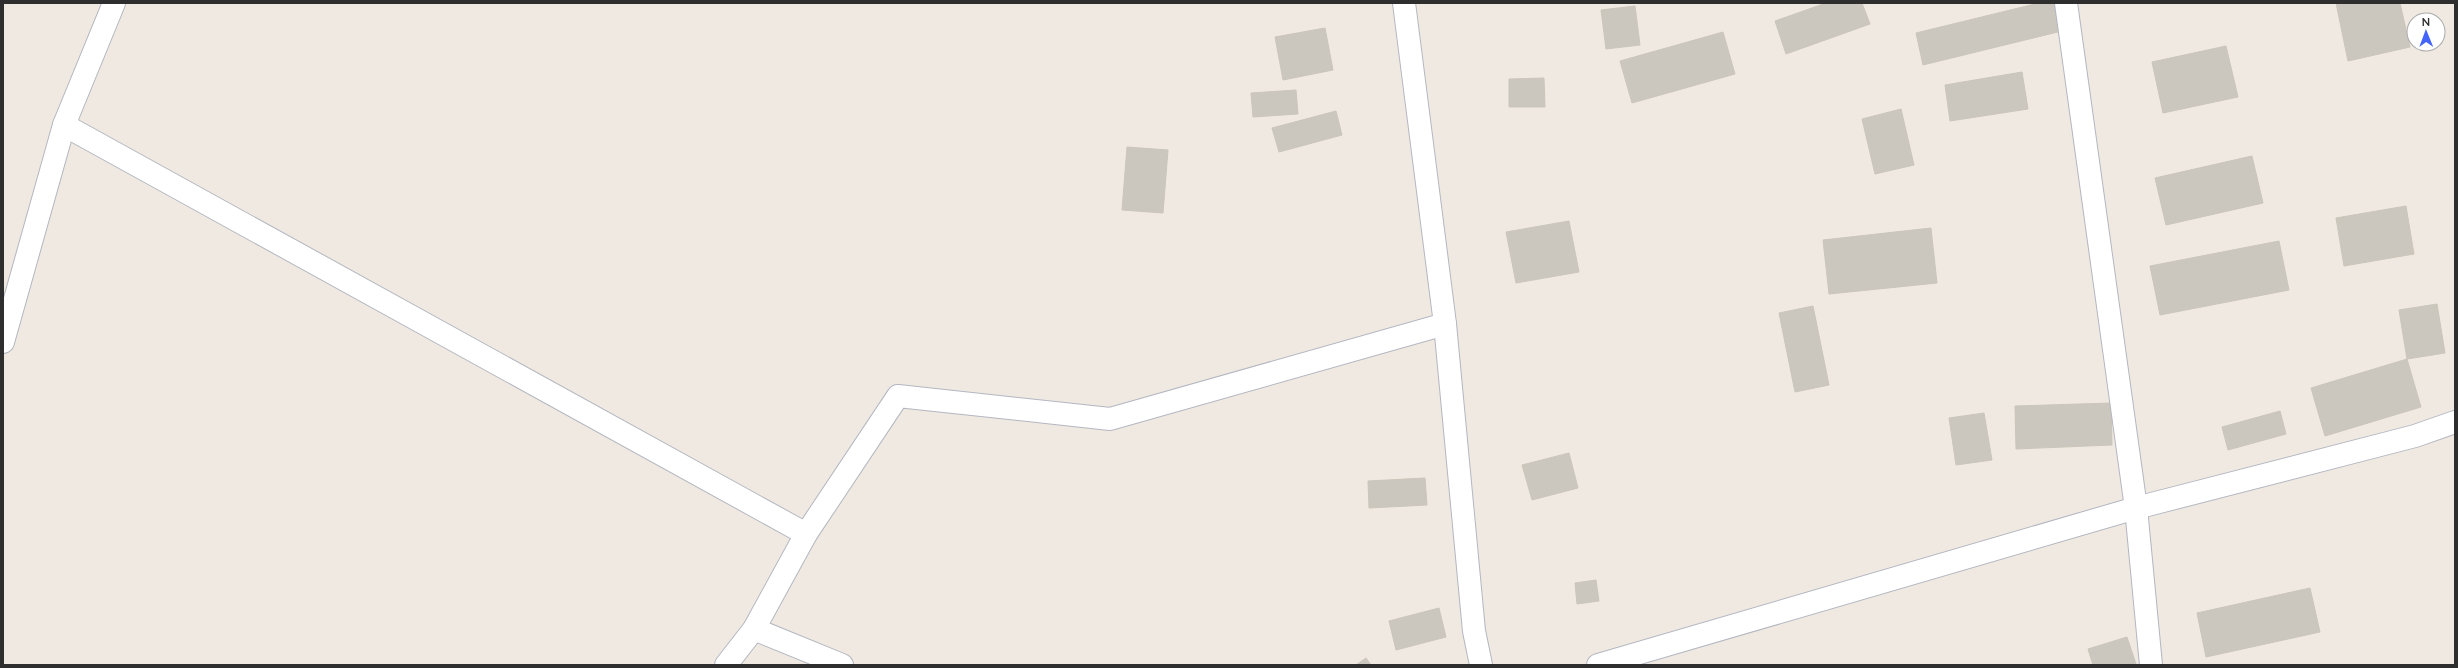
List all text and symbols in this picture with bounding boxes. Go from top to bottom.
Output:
north arrow [2406,12,2446,52]
text: N [2421,15,2430,28]

